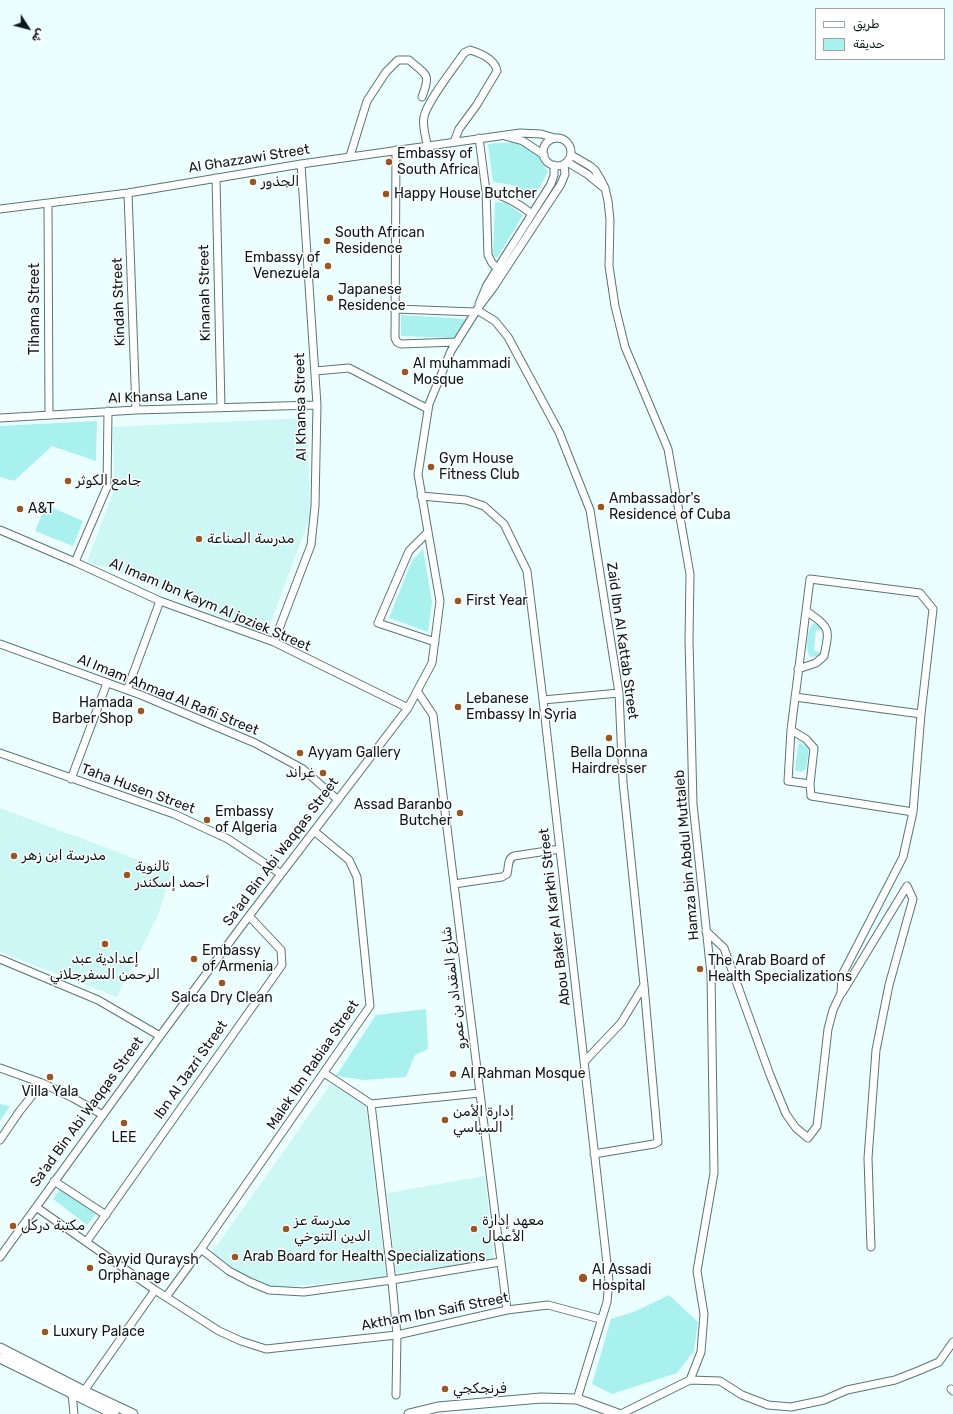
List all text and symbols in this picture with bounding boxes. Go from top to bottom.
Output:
north arrow [8,8,48,48]
legend [815,8,945,60]
text: طريق [853,17,879,31]
text: ش [29,26,47,45]
text: حديقة [853,37,885,51]
street label: Al Ghazzawi Street [187,141,311,177]
place label: Embassy of South Africa [397,146,478,178]
marker: Embassy of South Africa [384,157,394,167]
place label: الجذور [261,174,299,190]
marker: الجذور [248,177,258,187]
place label: Happy House Butcher [394,186,537,202]
marker: Happy House Butcher [381,189,391,199]
place label: South African Residence [335,225,425,258]
marker: South African Residence [322,236,332,246]
street label: Kinanah Street [196,245,214,341]
place label: Embassy of Venezuela [244,250,320,282]
street label: Kindah Street [109,257,129,347]
marker: Embassy of Venezuela [323,261,333,271]
street label: Tihama Street [27,263,43,355]
place label: Japanese Residence [338,282,406,314]
marker: Japanese Residence [325,293,335,303]
street label: Al Khansa Street [292,353,310,461]
place label: Al muhammadi Mosque [413,356,511,388]
marker: Al muhammadi Mosque [400,367,410,377]
street label: Al Khansa Lane [108,387,208,407]
place label: Gym House Fitness Club [439,451,520,484]
marker: Gym House Fitness Club [426,462,436,472]
place label: جامع الكوثر [76,473,141,489]
marker: جامع الكوثر [63,476,73,486]
place label: Ambassador's Residence of Cuba [609,491,731,524]
place label: A&T [28,501,55,517]
marker: Ambassador's Residence of Cuba [596,502,606,512]
marker: A&T [15,504,25,514]
place label: مدرسة الصناعة [207,531,294,547]
marker: مدرسة الصناعة [194,534,204,544]
street label: Al Imam Ibn Kaym Al joziek Street [107,555,313,655]
street label: Zaid Ibn Al Kattab Street [603,561,641,721]
place label: First Year [466,593,528,609]
marker: First Year [453,596,463,606]
street label: Al Imam Ahmad Al Rafii Street [75,651,261,739]
place label: Lebanese Embassy In Syria [466,691,577,724]
place label: Hamada Barber Shop [52,695,133,728]
marker: Lebanese Embassy In Syria [453,702,463,712]
marker: Hamada Barber Shop [136,706,146,716]
marker: Bella Donna Hairdresser [604,733,614,743]
place label: Ayyam Gallery [308,745,401,761]
place label: Bella Donna Hairdresser [570,745,648,778]
marker: Ayyam Gallery [295,748,305,758]
street label: Taha Husen Street [79,761,197,817]
place label: غراند [286,765,315,781]
marker: غراند [318,768,328,778]
street label: Hamza bin Abdul Muttaleb [671,769,703,941]
street label: Sa'ad Bin Abi Waqqas Street [220,774,342,930]
place label: Assad Baranbo Butcher [354,797,452,830]
place label: Embassy of Algeria [215,804,277,836]
marker: Assad Baranbo Butcher [455,808,465,818]
marker: Embassy of Algeria [202,815,212,825]
street label: Abou Baker Al Karkhi Street [536,827,574,1007]
place label: مدرسة ابن زهر [22,848,106,864]
marker: مدرسة ابن زهر [9,851,19,861]
place label: ثالنوية أحمد إسكندر [135,859,210,892]
marker: ثالنوية أحمد إسكندر [122,870,132,880]
street label: شارع المقداد بن عمرو [438,925,470,1051]
marker: إعدادية عبد الرحمن السفرجلاني [100,939,110,949]
place label: Embassy of Armenia [202,943,273,976]
place label: إعدادية عبد الرحمن السفرجلاني [50,951,160,984]
place label: The Arab Board of Health Specializations [708,953,852,986]
marker: Embassy of Armenia [189,954,199,964]
marker: The Arab Board of Health Specializations [695,964,705,974]
marker: Salca Dry Clean [217,978,227,988]
place label: Salca Dry Clean [171,990,273,1006]
street label: Malek Ibn Rabiaa Street [263,997,363,1133]
street label: Ibn Al Jazri Street [151,1017,231,1123]
street label: Sa'ad Bin Abi Waqqas Street [27,1034,147,1190]
place label: Al Rahman Mosque [461,1066,586,1082]
marker: Al Rahman Mosque [448,1069,458,1079]
marker: Villa Yala [45,1072,55,1082]
place label: Villa Yala [21,1084,79,1100]
place label: إدارة الأمن السياسي [453,1104,514,1136]
marker: إدارة الأمن السياسي [440,1115,450,1125]
marker: LEE [119,1118,129,1128]
place label: LEE [112,1130,136,1146]
place label: مدرسة عز الدين التنوخي [294,1213,371,1246]
place label: معهد إدارة الأعمال [482,1213,544,1246]
place label: مكتبة دركل [21,1218,85,1234]
marker: مكتبة دركل [8,1221,18,1231]
marker: مدرسة عز الدين التنوخي [281,1224,291,1234]
marker: معهد إدارة الأعمال [469,1224,479,1234]
place label: Arab Board for Health Specializations [243,1249,485,1265]
place label: Sayyid Quraysh Orphanage [98,1252,199,1284]
marker: Arab Board for Health Specializations [230,1252,240,1262]
place label: Al Assadi Hospital [592,1262,651,1294]
marker: Sayyid Quraysh Orphanage [85,1263,95,1273]
marker: Al Assadi Hospital [577,1272,589,1284]
street label: Aktham Ibn Saifi Street [360,1289,510,1335]
place label: Luxury Palace [53,1324,145,1340]
marker: Luxury Palace [40,1327,50,1337]
place label: فرنجكجي [453,1381,506,1397]
marker: فرنجكجي [440,1384,450,1394]

